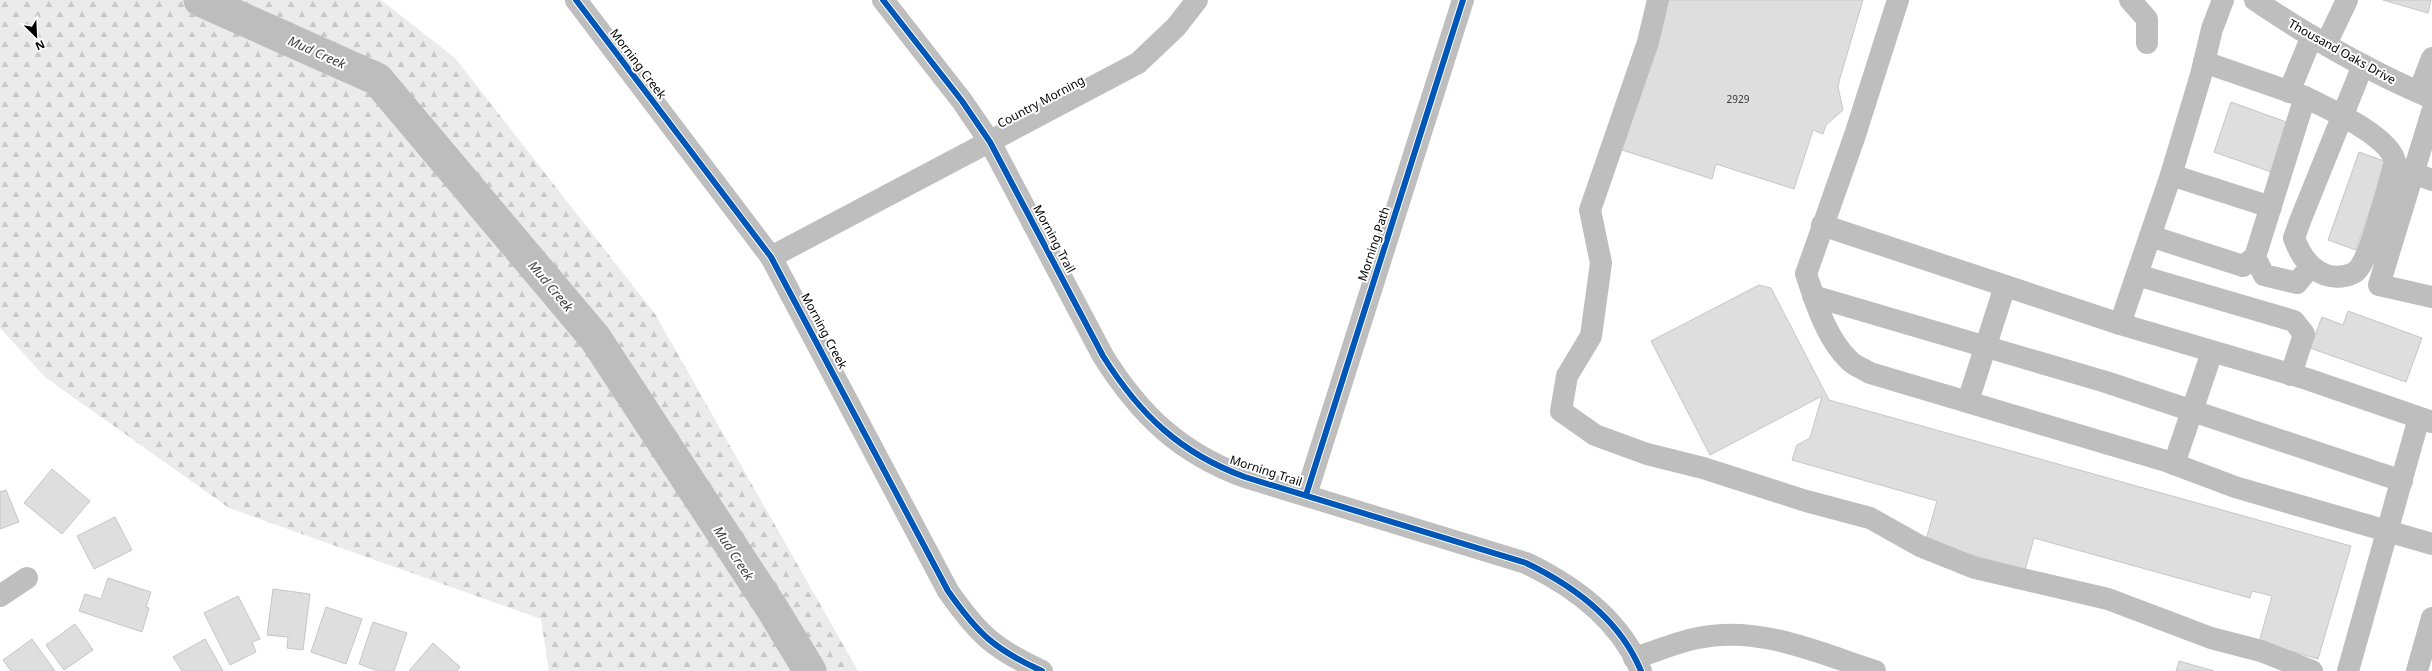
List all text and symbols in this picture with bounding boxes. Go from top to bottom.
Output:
street label: Thousand Oaks Drive [2286,15,2399,88]
north arrow [16,16,56,56]
street label: Morning Creek [606,25,671,103]
water label: Mud Creek [285,31,349,73]
text: N [33,37,47,54]
street label: Country Morning [994,71,1087,132]
house number: 2929 [1727,92,1750,106]
street label: Morning Trail [1029,202,1080,276]
street label: Morning Path [1353,204,1394,283]
water label: Mud Creek [524,257,578,316]
street label: Morning Creek [797,290,852,372]
street label: Morning Trail [1228,451,1305,490]
water label: Mud Creek [710,522,759,584]

